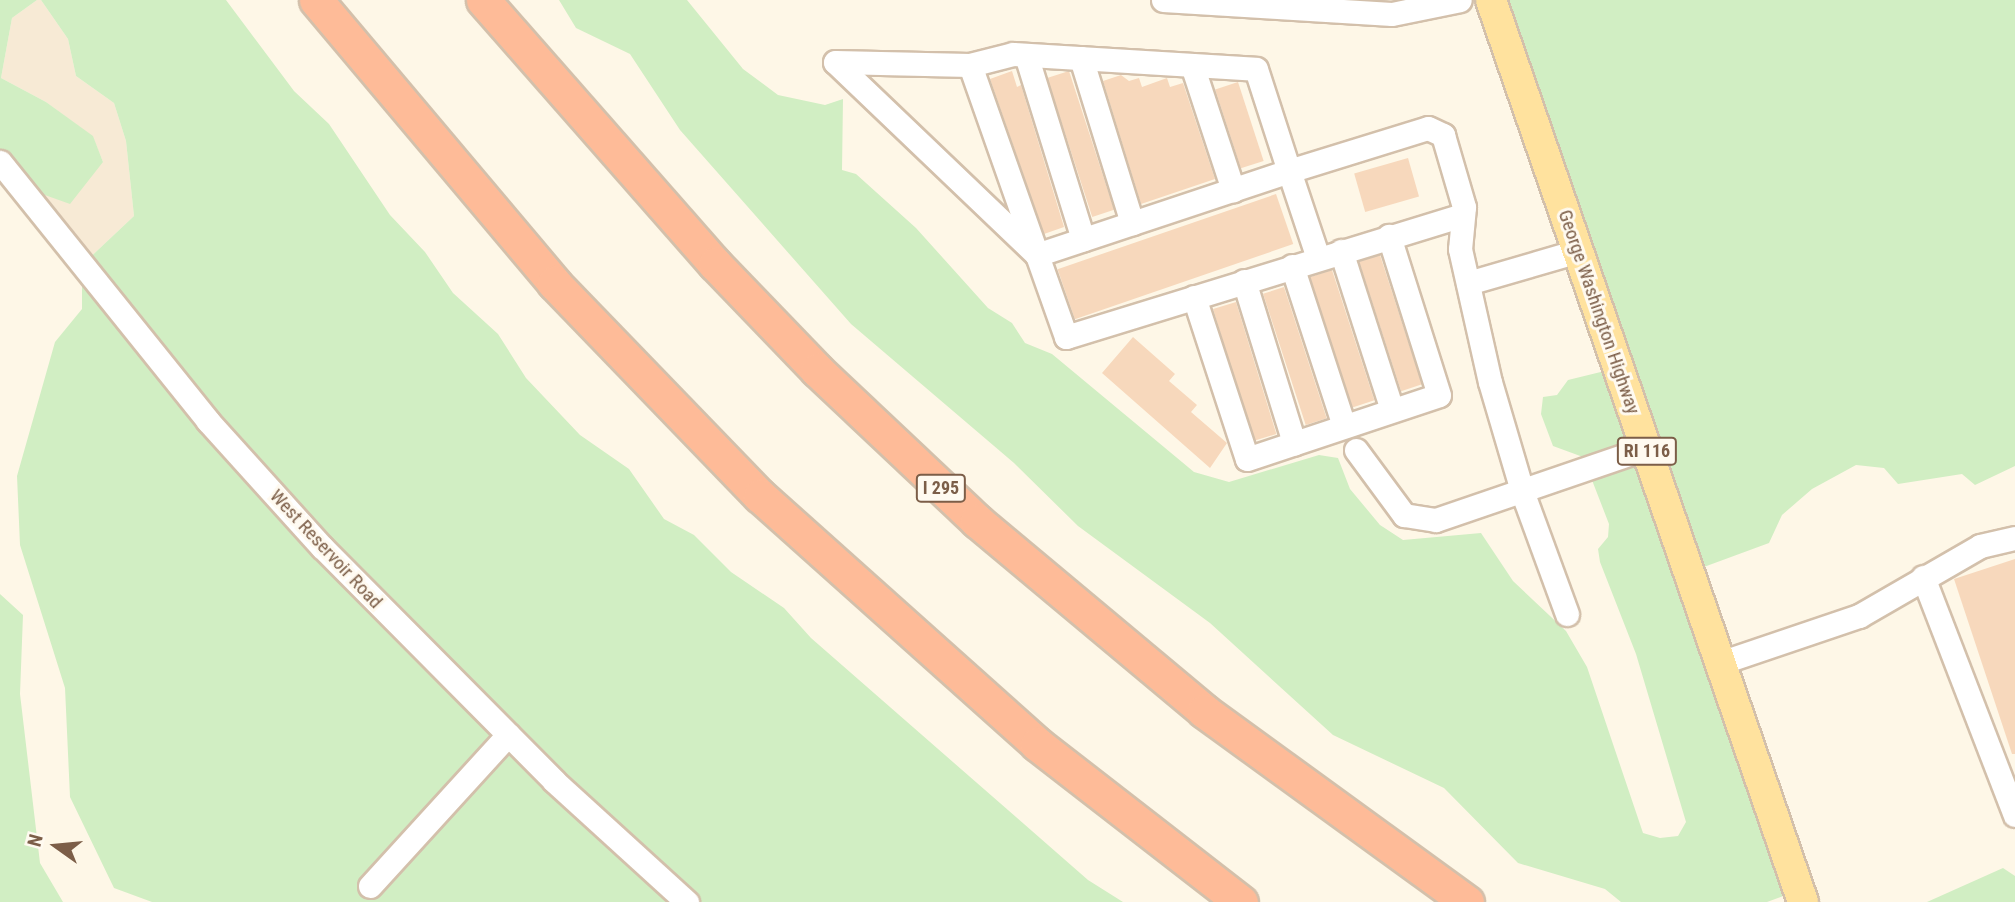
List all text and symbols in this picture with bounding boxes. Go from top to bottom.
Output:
street label: George Washington Highway [1553,207,1645,417]
road number: RI 116 [1616,436,1678,466]
road number: I 295 [915,474,967,502]
street label: West Reservoir Road [265,485,387,613]
north arrow [21,811,91,881]
text: N [23,832,48,849]

